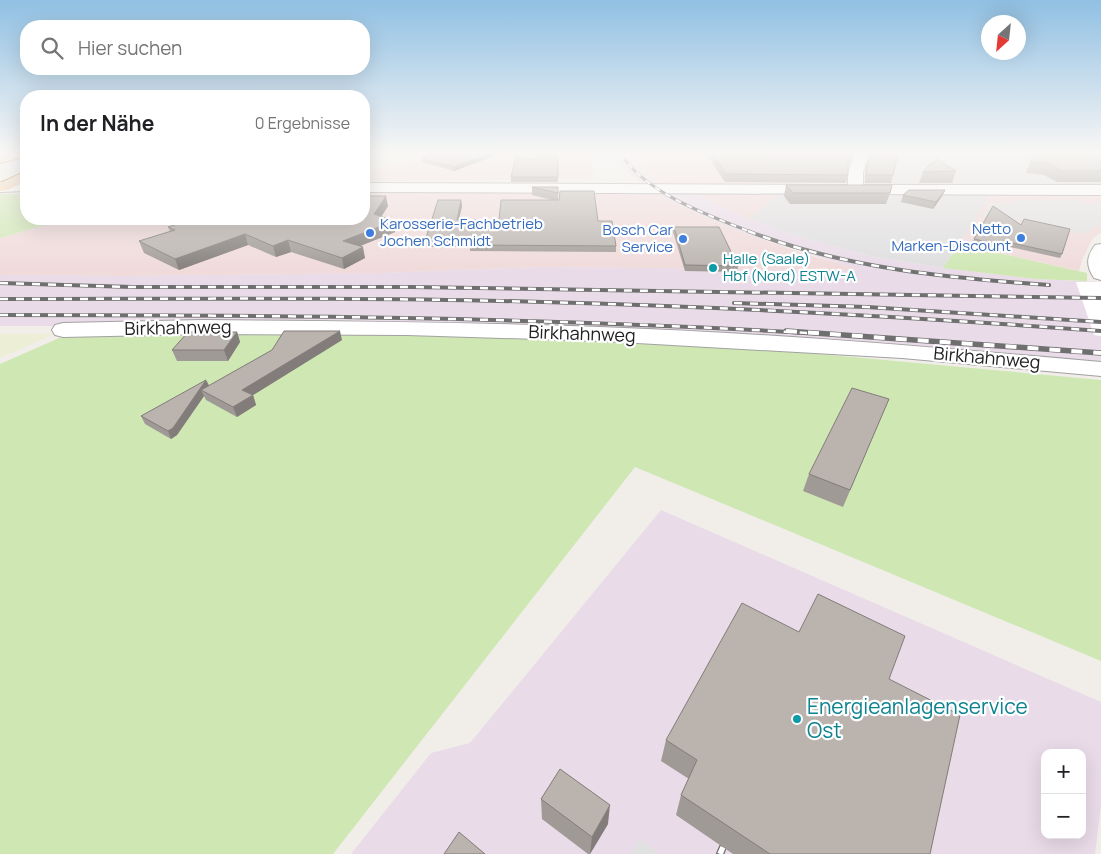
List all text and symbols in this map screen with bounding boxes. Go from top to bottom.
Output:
north arrow [981,15,1026,60]
search box [20,20,370,75]
icon: search [38,34,66,62]
text: Hier suchen [78,35,182,61]
text: In der Nähe [40,109,154,137]
text: 0 Ergebnisse [255,112,350,134]
place label: Karosserie-Fachbetrieb Jochen Schmidt [380,213,543,251]
place label: Netto Marken-Discount [891,218,1011,256]
place label: Bosch Car Service [602,219,674,257]
marker: Karosserie-Fachbetrieb Jochen Schmidt [364,227,376,239]
marker: Netto Marken-Discount [1015,232,1027,244]
marker: Bosch Car Service [677,233,689,245]
place label: Halle (Saale) Hbf (Nord) ESTW-A [723,248,856,286]
marker: Halle (Saale) Hbf (Nord) ESTW-A [707,262,719,274]
street label: Birkhahnweg [124,314,232,340]
street label: Birkhahnweg [528,319,636,347]
street label: Birkhahnweg [933,340,1042,374]
place label: Energieanlagenservice Ost [807,692,1028,744]
marker: Energieanlagenservice Ost [791,713,803,725]
map controls [1041,749,1086,839]
button: + [1041,749,1086,794]
button: − [1041,794,1086,839]

